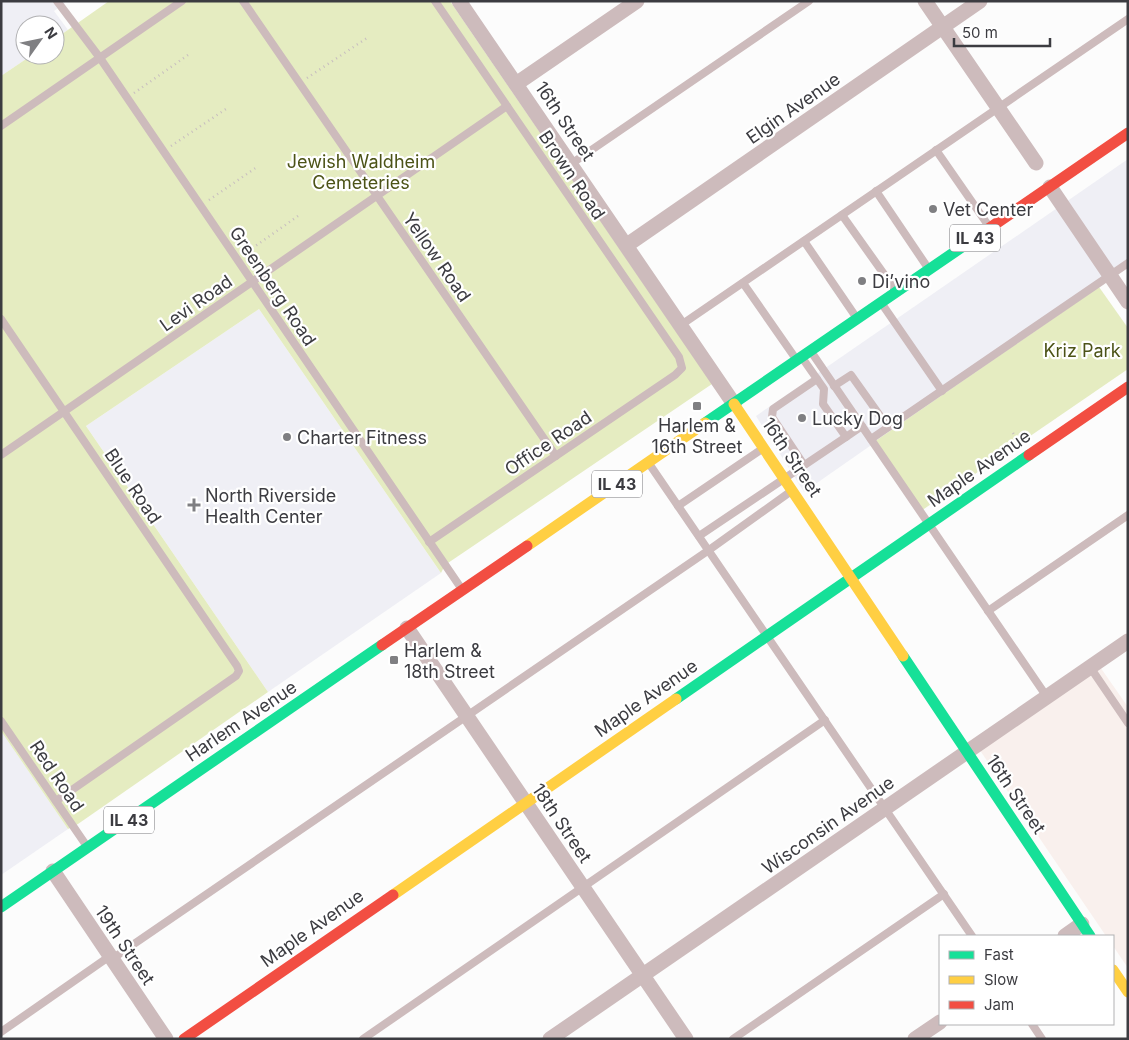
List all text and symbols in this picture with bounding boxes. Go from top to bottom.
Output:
north arrow [15,15,65,65]
scale bar [954,15,1050,47]
text: 50 m [962,23,998,42]
text: N [41,24,61,42]
street label: Elgin Avenue [742,68,844,148]
street label: 16th Street [531,77,599,165]
street label: Brown Road [535,127,609,223]
park label: Jewish Waldheim Cemeteries [287,151,435,193]
place label: Vet Center [943,199,1033,220]
marker: Vet Center [927,203,939,215]
street label: Yellow Road [399,208,475,306]
street label: Greenberg Road [225,222,321,350]
road number: IL 43 [950,224,1000,252]
street label: Levi Road [156,271,236,335]
place label: Di’vino [872,271,930,292]
marker: Di’vino [856,275,868,287]
park label: Kriz Park [1043,340,1121,361]
marker: Harlem & 16th Street [691,400,703,412]
street label: Office Road [501,406,595,480]
place label: Lucky Dog [812,408,903,429]
marker: Lucky Dog [796,412,808,424]
street label: 16th Street [758,413,826,501]
place label: Harlem & 16th Street [652,415,743,457]
street label: Maple Avenue [924,425,1034,511]
place label: Charter Fitness [297,427,427,448]
marker: Charter Fitness [281,431,293,443]
street label: Blue Road [100,445,166,527]
road number: IL 43 [592,470,642,498]
place label: North Riverside Health Center [205,485,336,527]
marker: North Riverside Health Center [187,498,201,512]
place label: Harlem & 18th Street [404,640,495,682]
marker: Harlem & 18th Street [388,654,400,666]
street label: Maple Avenue [591,655,701,741]
street label: Harlem Avenue [181,676,301,766]
street label: Red Road [26,736,88,816]
street label: 16th Street [982,750,1050,838]
street label: Wisconsin Avenue [758,772,898,878]
street label: 18th Street [528,779,596,867]
road number: IL 43 [104,806,154,834]
street label: Maple Avenue [257,885,367,971]
street label: 19th Street [91,901,159,989]
legend [939,935,1114,1025]
text: Fast [984,945,1014,964]
text: Slow [984,970,1018,989]
text: Jam [984,995,1014,1014]

